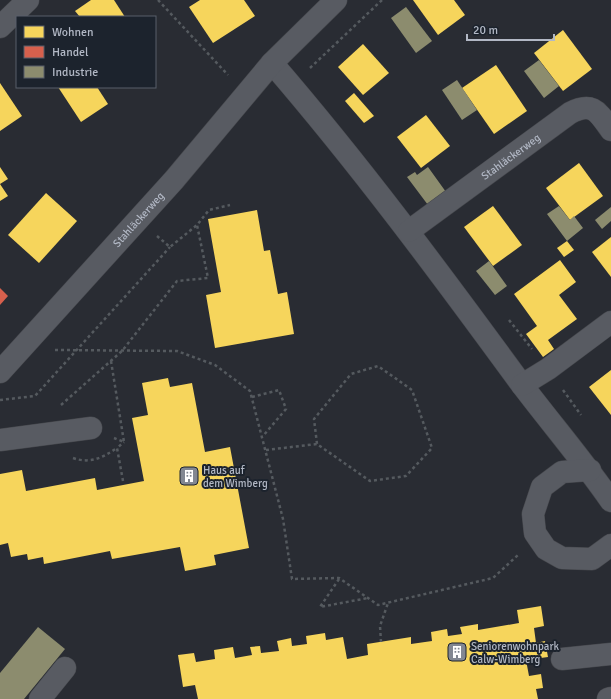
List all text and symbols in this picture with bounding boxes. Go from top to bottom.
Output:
legend [16,16,156,88]
scale bar [467,16,554,42]
text: 20 m [473,23,498,38]
text: Wohnen [52,25,94,40]
text: Handel [52,45,89,60]
text: Industrie [52,65,98,80]
street label: Stahläckerweg [479,131,543,183]
street label: Stahläckerweg [110,189,167,250]
place label: Haus auf dem Wimberg [203,464,268,490]
building icon: Haus auf dem Wimberg [178,465,200,487]
place label: Seniorenwohnpark Calw-Wimberg [471,640,559,666]
building icon: Seniorenwohnpark Calw-Wimberg [446,641,468,663]

